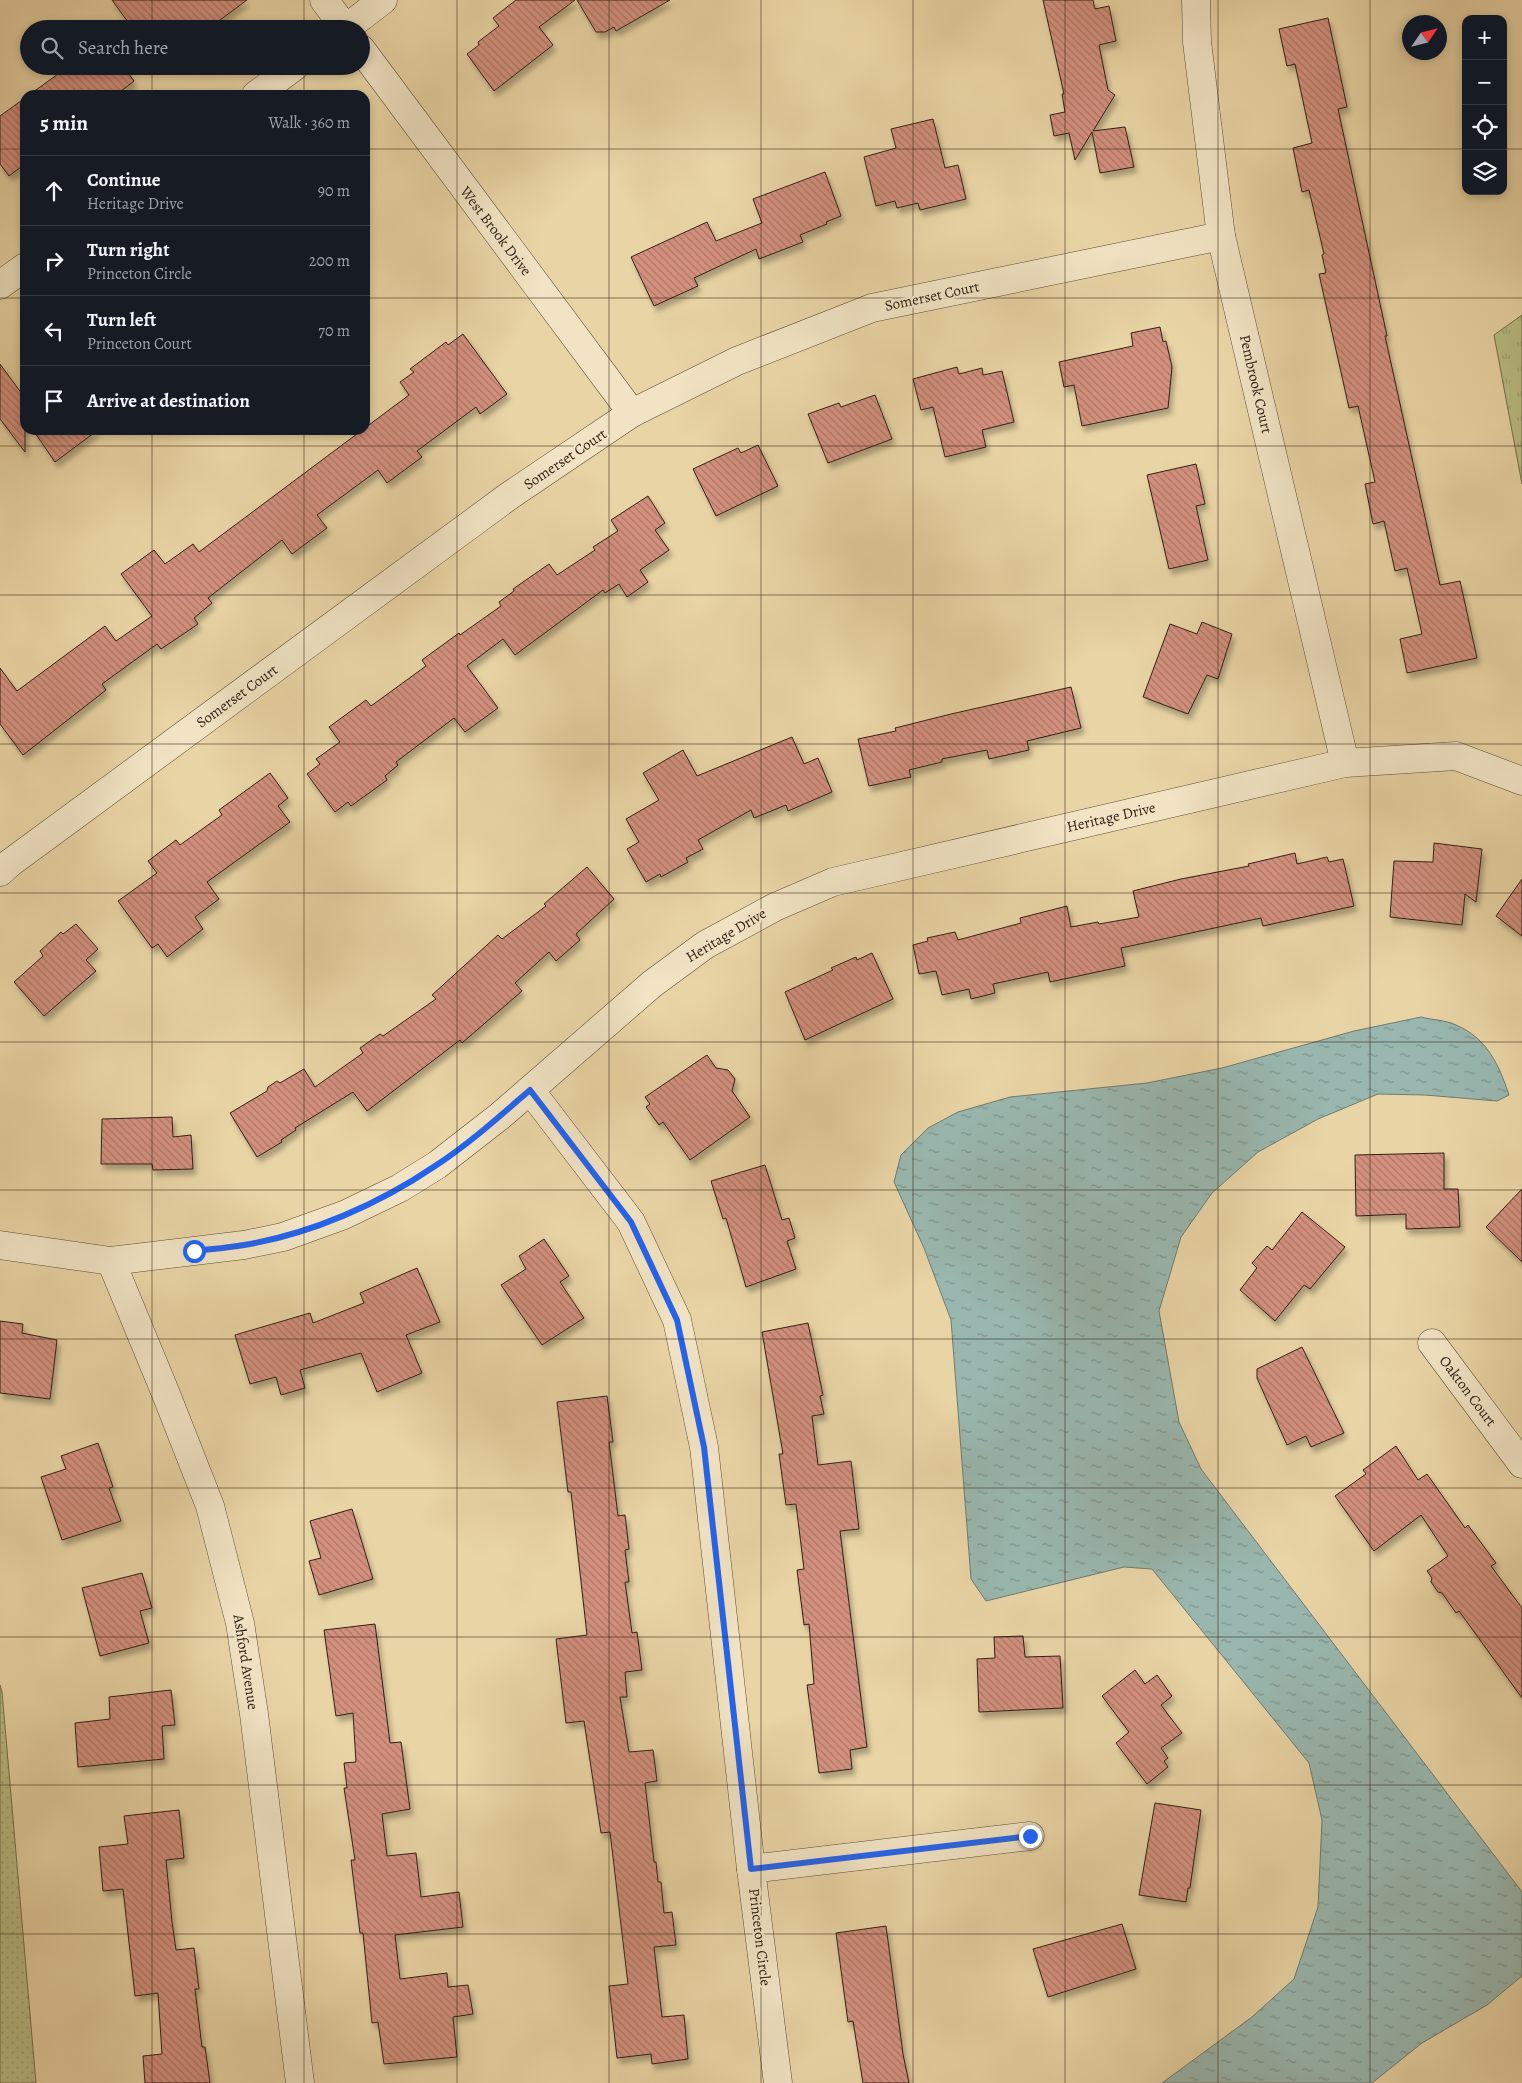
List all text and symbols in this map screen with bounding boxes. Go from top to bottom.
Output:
north arrow [1402,15,1447,60]
map controls [1462,15,1507,195]
button: + [1462,15,1507,60]
search box [20,20,370,75]
icon: search [38,34,66,62]
text: Search here [78,35,168,61]
button: − [1462,60,1507,105]
button: locate [1462,105,1507,150]
text: 5 min [40,109,88,137]
text: Walk · 360 m [268,112,350,134]
button: layers [1462,150,1507,195]
text: Continue [87,167,161,193]
icon: ahead [40,177,68,205]
text: 90 m [318,180,350,202]
street label: West Brook Drive [455,181,536,280]
text: Heritage Drive [87,193,184,215]
text: Turn right [87,237,169,263]
icon: right [40,247,68,275]
text: 200 m [309,250,350,272]
text: Princeton Circle [87,263,192,285]
street label: Somerset Court [883,276,981,316]
text: Turn left [87,307,156,333]
icon: left [40,317,68,345]
text: 70 m [318,320,350,342]
text: Princeton Court [87,333,192,355]
street label: Pembrook Court [1235,333,1277,435]
icon: arrive [40,387,68,415]
text: Arrive at destination [87,388,250,414]
street label: Somerset Court [520,424,610,494]
street label: Somerset Court [192,660,282,732]
street label: Heritage Drive [1065,797,1158,837]
street label: Heritage Drive [682,903,770,967]
route start [183,1240,206,1263]
street label: Oakton Court [1435,1352,1501,1431]
street label: Ashford Avenue [228,1612,263,1711]
route end [1019,1825,1042,1848]
street label: Princeton Circle [744,1887,776,1987]

